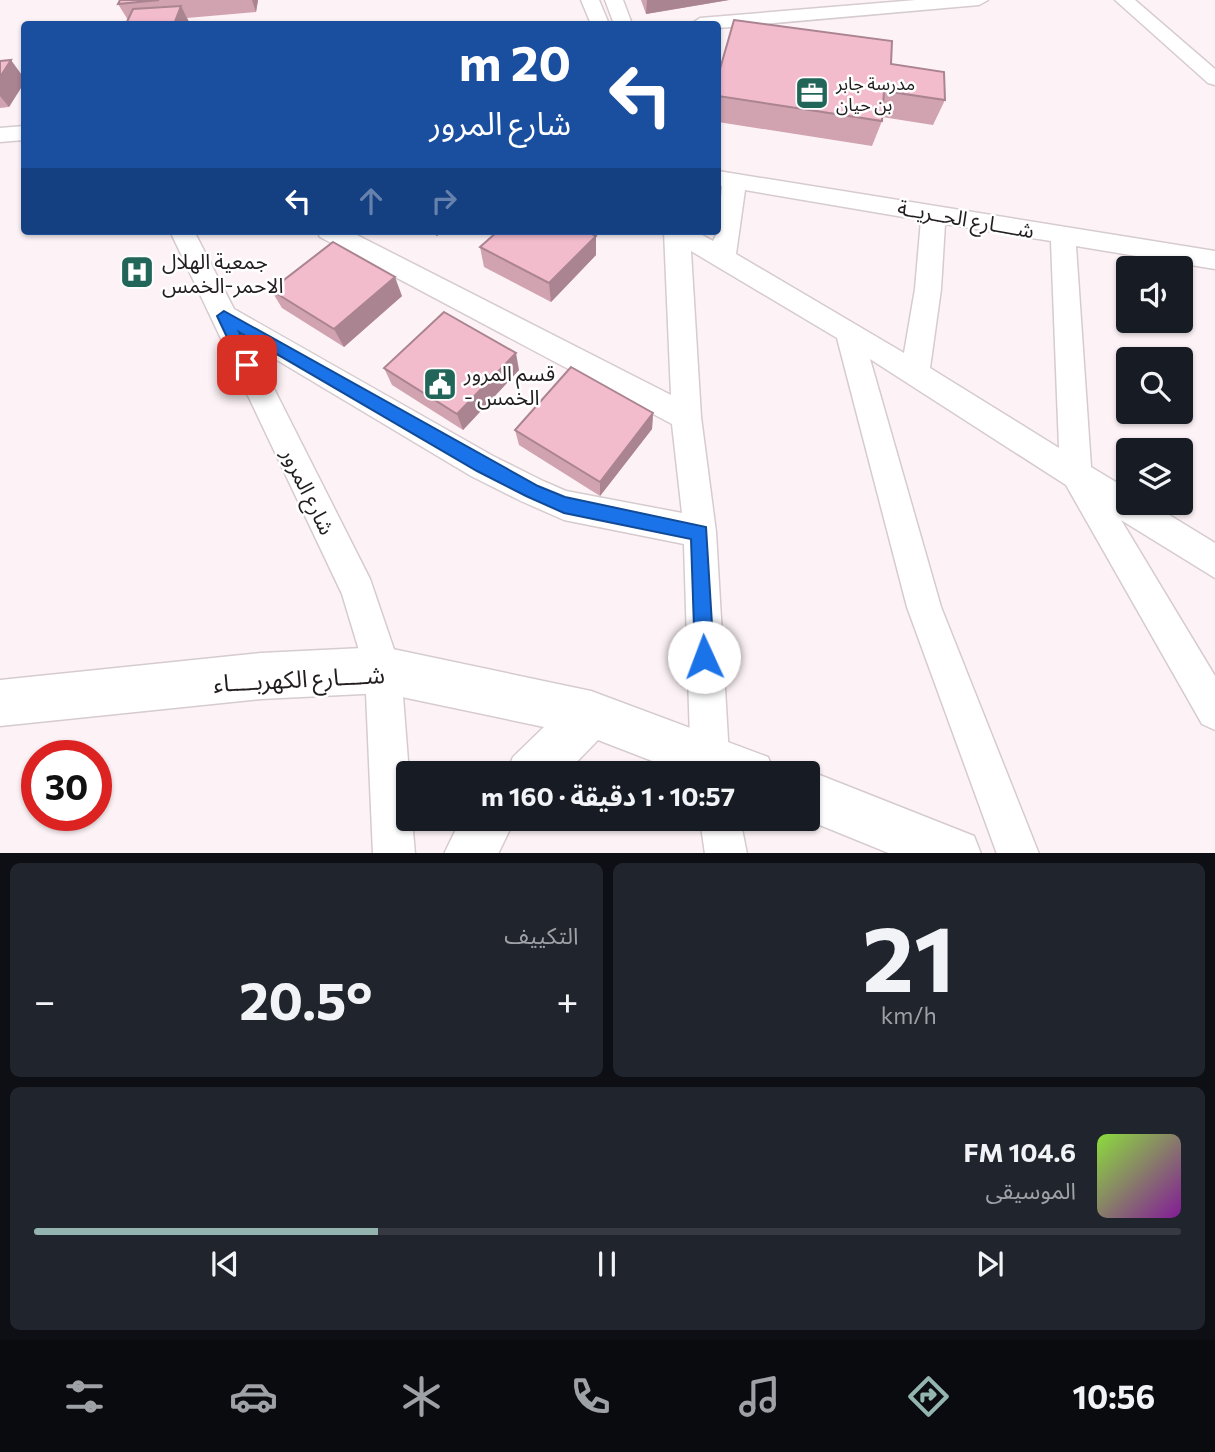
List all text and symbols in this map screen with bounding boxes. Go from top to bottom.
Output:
text: 20 m [459,31,571,91]
icon: left [595,49,686,140]
place label: مدرسة جابر بن حيان [835,72,915,116]
office icon: مدرسة جابر بن حيان [793,74,831,112]
text: شارع المرور [429,102,571,142]
icon: left [279,182,317,220]
icon: ahead [352,182,390,220]
icon: right [425,182,463,220]
street label: شــــارع الحــريــة [895,194,1036,246]
place label: جمعية الهلال الاحمر-الخمس [162,248,284,298]
hospital icon: جمعية الهلال الاحمر-الخمس [118,253,156,291]
map controls [1116,256,1193,515]
button: sound [1116,256,1193,333]
pin [217,335,277,395]
icon: arrive [228,346,266,384]
button: search [1116,347,1193,424]
place label: قسم المرور - الخمس [463,360,555,410]
public building icon: قسم المرور - الخمس [421,365,459,403]
button: layers [1116,438,1193,515]
street label: شارع المرور [273,443,341,540]
position arrow [667,620,741,694]
street label: شــــارع الكهربــــاء [213,659,386,701]
speed limit sign: 30 [21,740,112,831]
text: 10:57 · 1 دقيقة · 160 m [481,780,735,811]
text: 21 [862,899,955,1011]
text: التكييف [504,921,579,949]
text: 20.5° [239,967,373,1031]
text: − [34,976,56,1023]
text: + [556,976,579,1023]
text: km/h [881,1001,937,1029]
text: 104.6 FM [964,1136,1076,1167]
text: الموسيقى [985,1176,1076,1204]
icon: previous [206,1245,244,1283]
icon: pause [588,1245,626,1283]
icon: next [971,1245,1009,1283]
icon: filters [60,1372,109,1421]
icon: car [229,1372,278,1421]
icon: climate [397,1372,446,1421]
icon: phone [566,1372,615,1421]
icon: music [735,1372,784,1421]
icon: directions [904,1372,953,1421]
text: 10:56 [1073,1376,1155,1416]

